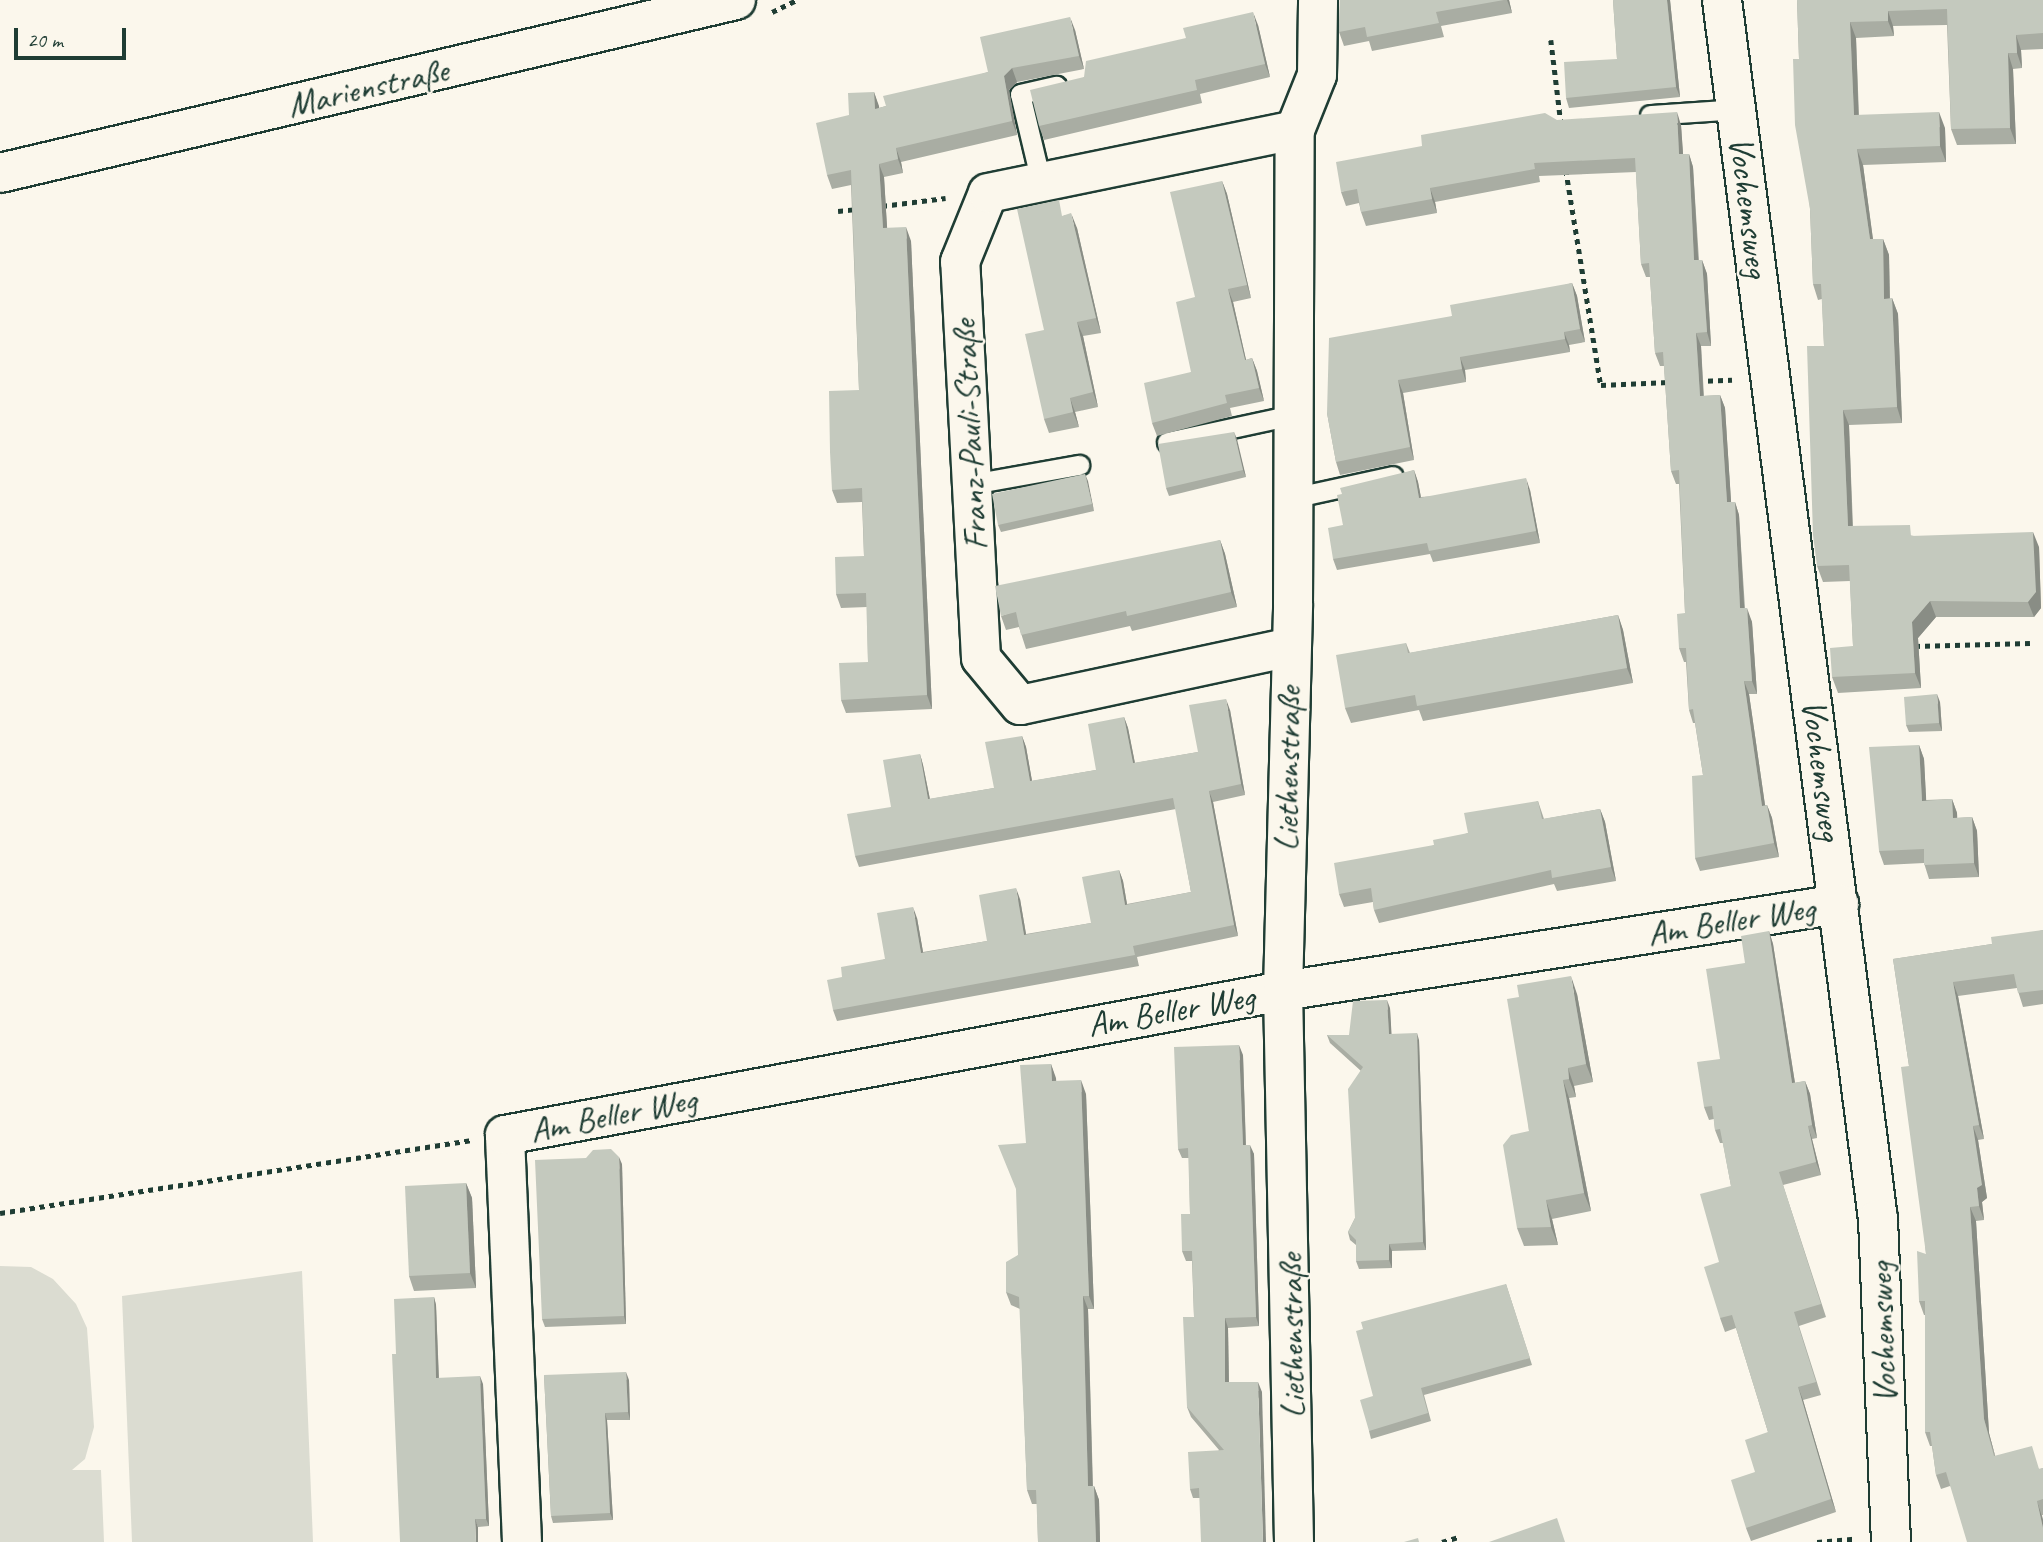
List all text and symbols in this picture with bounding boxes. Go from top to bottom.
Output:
scale bar [18,14,130,58]
text: 20 m [27,27,63,53]
street label: Marienstraße [284,49,452,127]
street label: Vochemsweg [1720,134,1778,280]
street label: Franz-Pauli-Straße [943,319,997,551]
street label: Liethenstraße [1266,686,1310,852]
street label: Vochemsweg [1793,697,1851,843]
street label: Am Beller Weg [1644,887,1818,955]
street label: Am Beller Weg [1084,976,1258,1046]
street label: Am Beller Weg [526,1078,700,1152]
street label: Liethenstraße [1270,1253,1314,1419]
street label: Vochemsweg [1860,1262,1906,1404]

